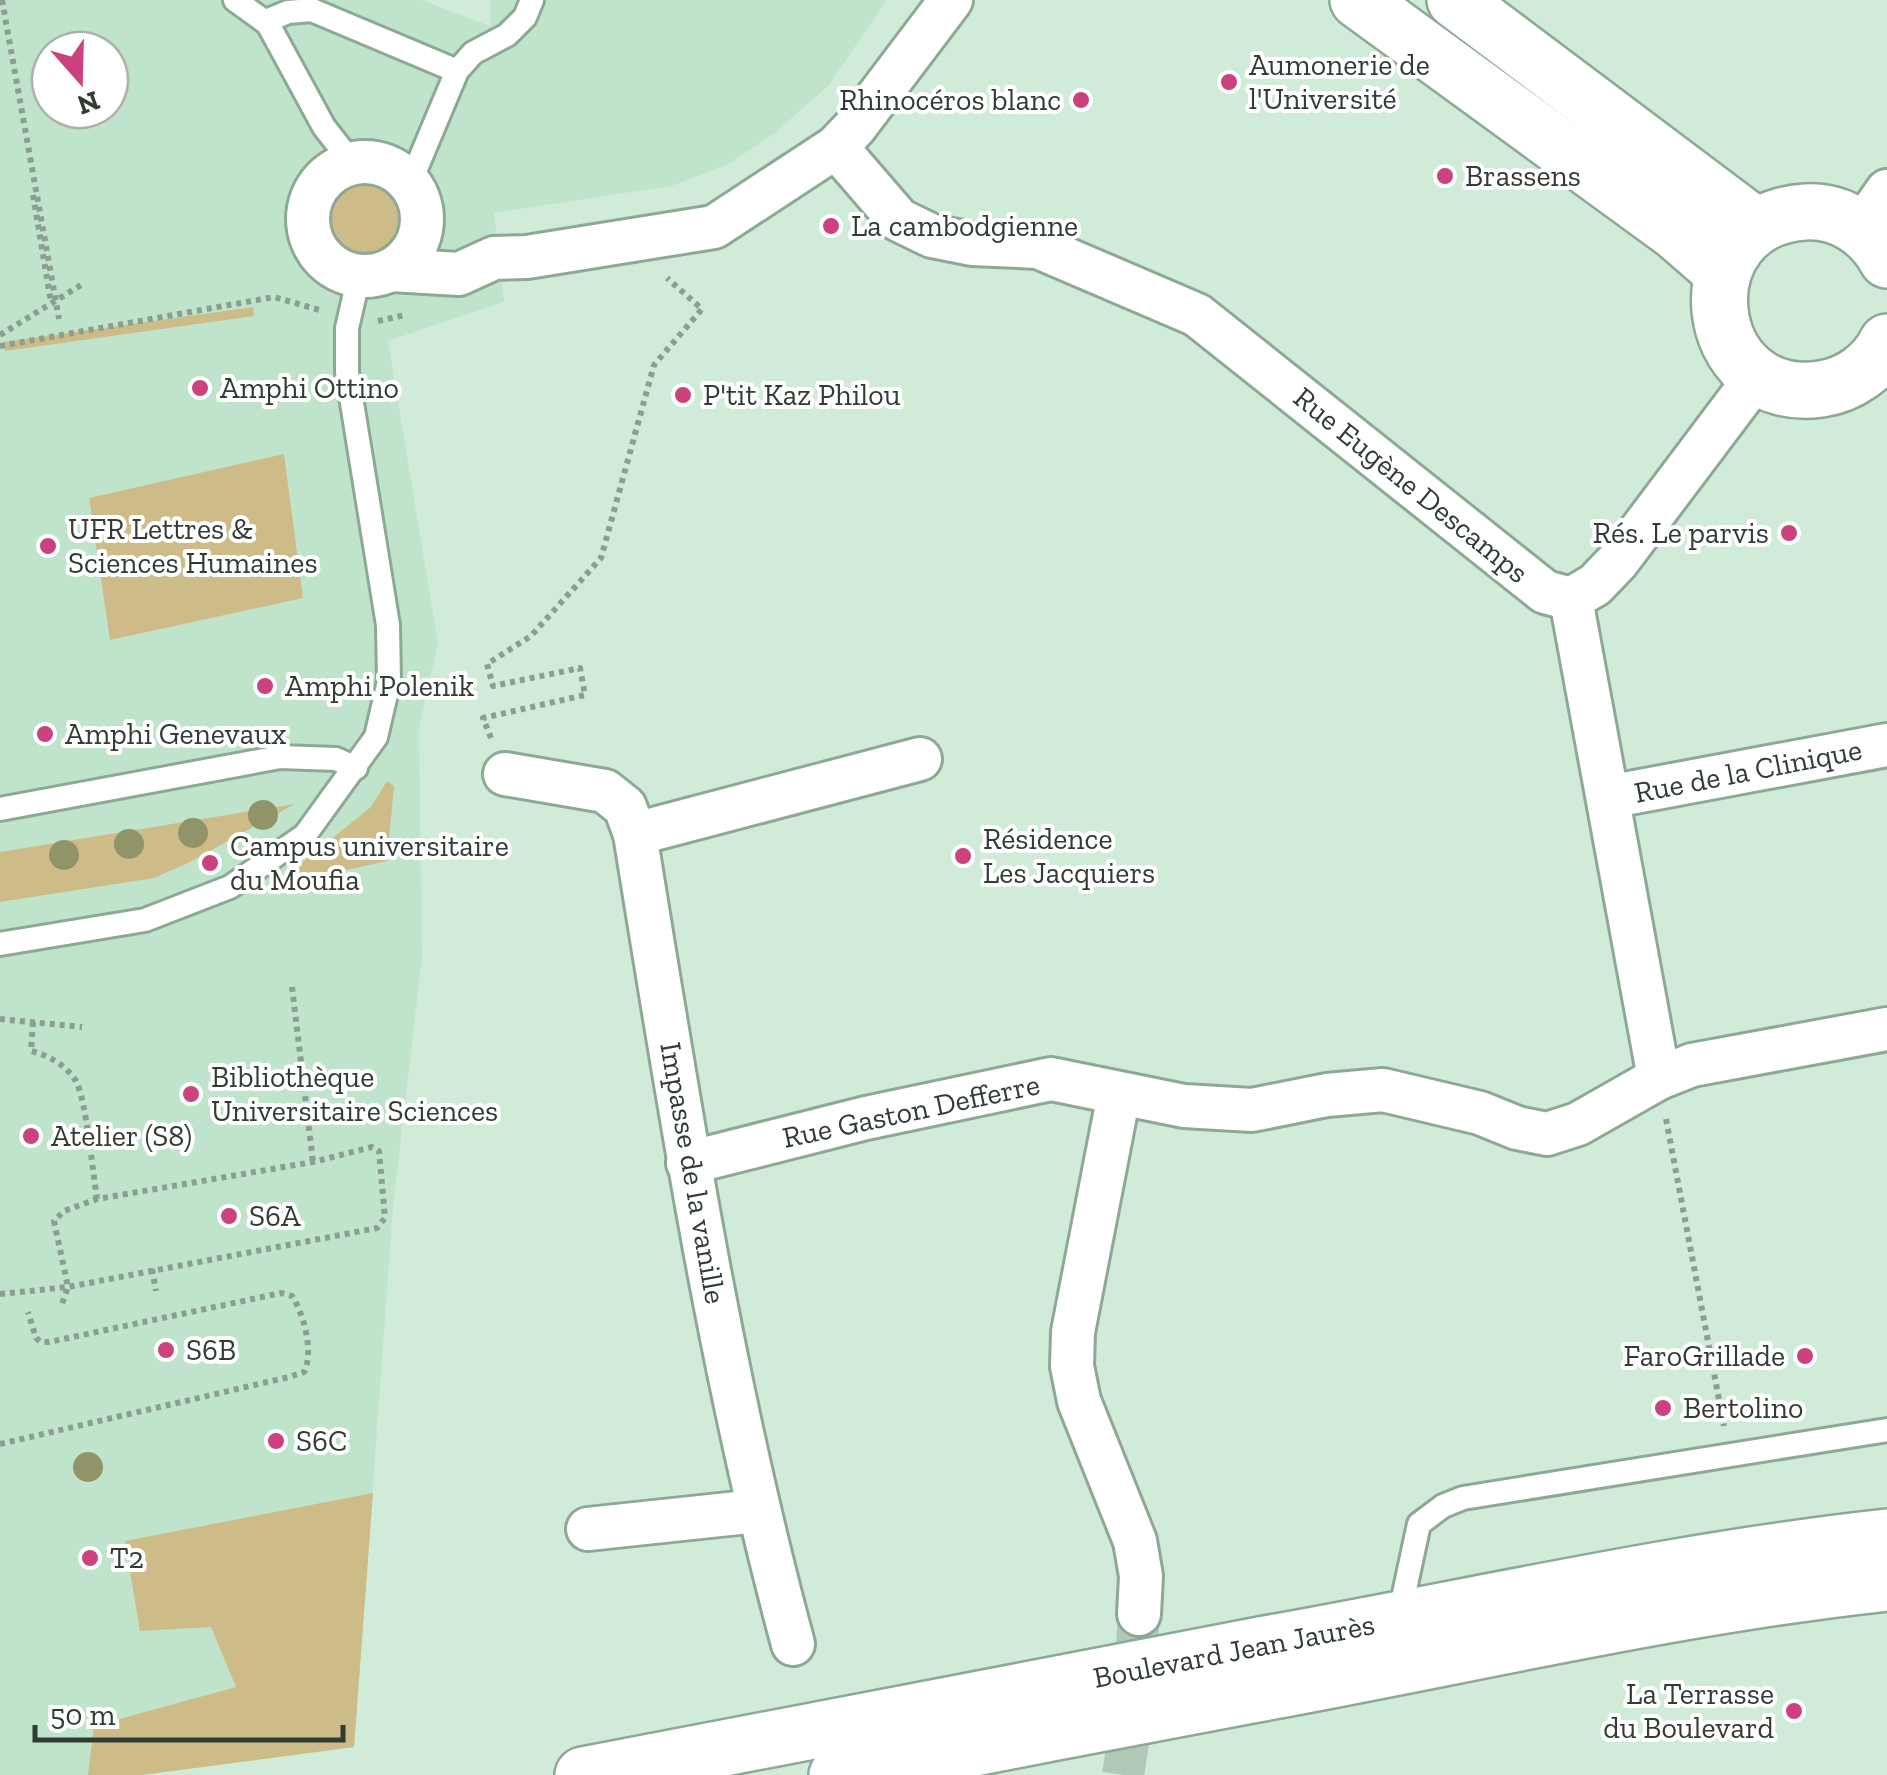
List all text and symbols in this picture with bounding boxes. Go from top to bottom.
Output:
north arrow [30,30,130,130]
place label: Aumonerie de l'Université [1249,47,1430,117]
marker: Aumonerie de l'Université [1218,71,1240,93]
place label: Rhinocéros blanc [839,82,1061,118]
text: N [73,84,104,122]
marker: Rhinocéros blanc [1070,89,1092,111]
place label: Brassens [1465,158,1581,194]
marker: Brassens [1434,165,1456,187]
place label: La cambodgienne [851,208,1078,244]
marker: La cambodgienne [820,215,842,237]
place label: Amphi Ottino [220,370,399,406]
marker: Amphi Ottino [189,377,211,399]
place label: P'tit Kaz Philou [703,377,901,413]
street label: Rue Eugène Descamps [1286,379,1536,591]
marker: P'tit Kaz Philou [672,384,694,406]
place label: UFR Lettres & Sciences Humaines [68,511,318,581]
place label: Rés. Le parvis [1593,515,1769,551]
marker: Rés. Le parvis [1778,522,1800,544]
marker: UFR Lettres & Sciences Humaines [37,535,59,557]
place label: Amphi Polenik [285,668,474,704]
marker: Amphi Polenik [254,675,276,697]
place label: Amphi Genevaux [65,716,286,752]
marker: Amphi Genevaux [34,723,56,745]
street label: Rue de la Clinique [1631,731,1865,811]
place label: Résidence Les Jacquiers [983,821,1155,891]
place label: Campus universitaire du Moufia [230,828,509,898]
marker: Résidence Les Jacquiers [952,845,974,867]
marker: Campus universitaire du Moufia [199,852,221,874]
street label: Impasse de la vanille [652,1039,734,1307]
place label: Bibliothèque Universitaire Sciences [211,1059,498,1129]
street label: Rue Gaston Defferre [779,1066,1043,1156]
marker: Bibliothèque Universitaire Sciences [180,1083,202,1105]
place label: Atelier (S8) [51,1118,192,1154]
marker: Atelier (S8) [20,1125,42,1147]
place label: S6A [249,1198,301,1234]
marker: S6A [218,1205,240,1227]
place label: S6B [186,1332,236,1368]
place label: FaroGrillade [1623,1338,1785,1374]
marker: S6B [155,1339,177,1361]
marker: FaroGrillade [1794,1345,1816,1367]
place label: Bertolino [1683,1390,1803,1426]
marker: Bertolino [1652,1397,1674,1419]
place label: S6C [296,1423,347,1459]
marker: S6C [265,1430,287,1452]
place label: T2 [110,1540,144,1576]
marker: T2 [79,1547,101,1569]
street label: Boulevard Jean Jaurès [1090,1606,1378,1696]
place label: La Terrasse du Boulevard [1603,1676,1775,1746]
scale bar [35,1680,342,1742]
text: 50 m [50,1697,115,1733]
marker: La Terrasse du Boulevard [1783,1700,1805,1722]

